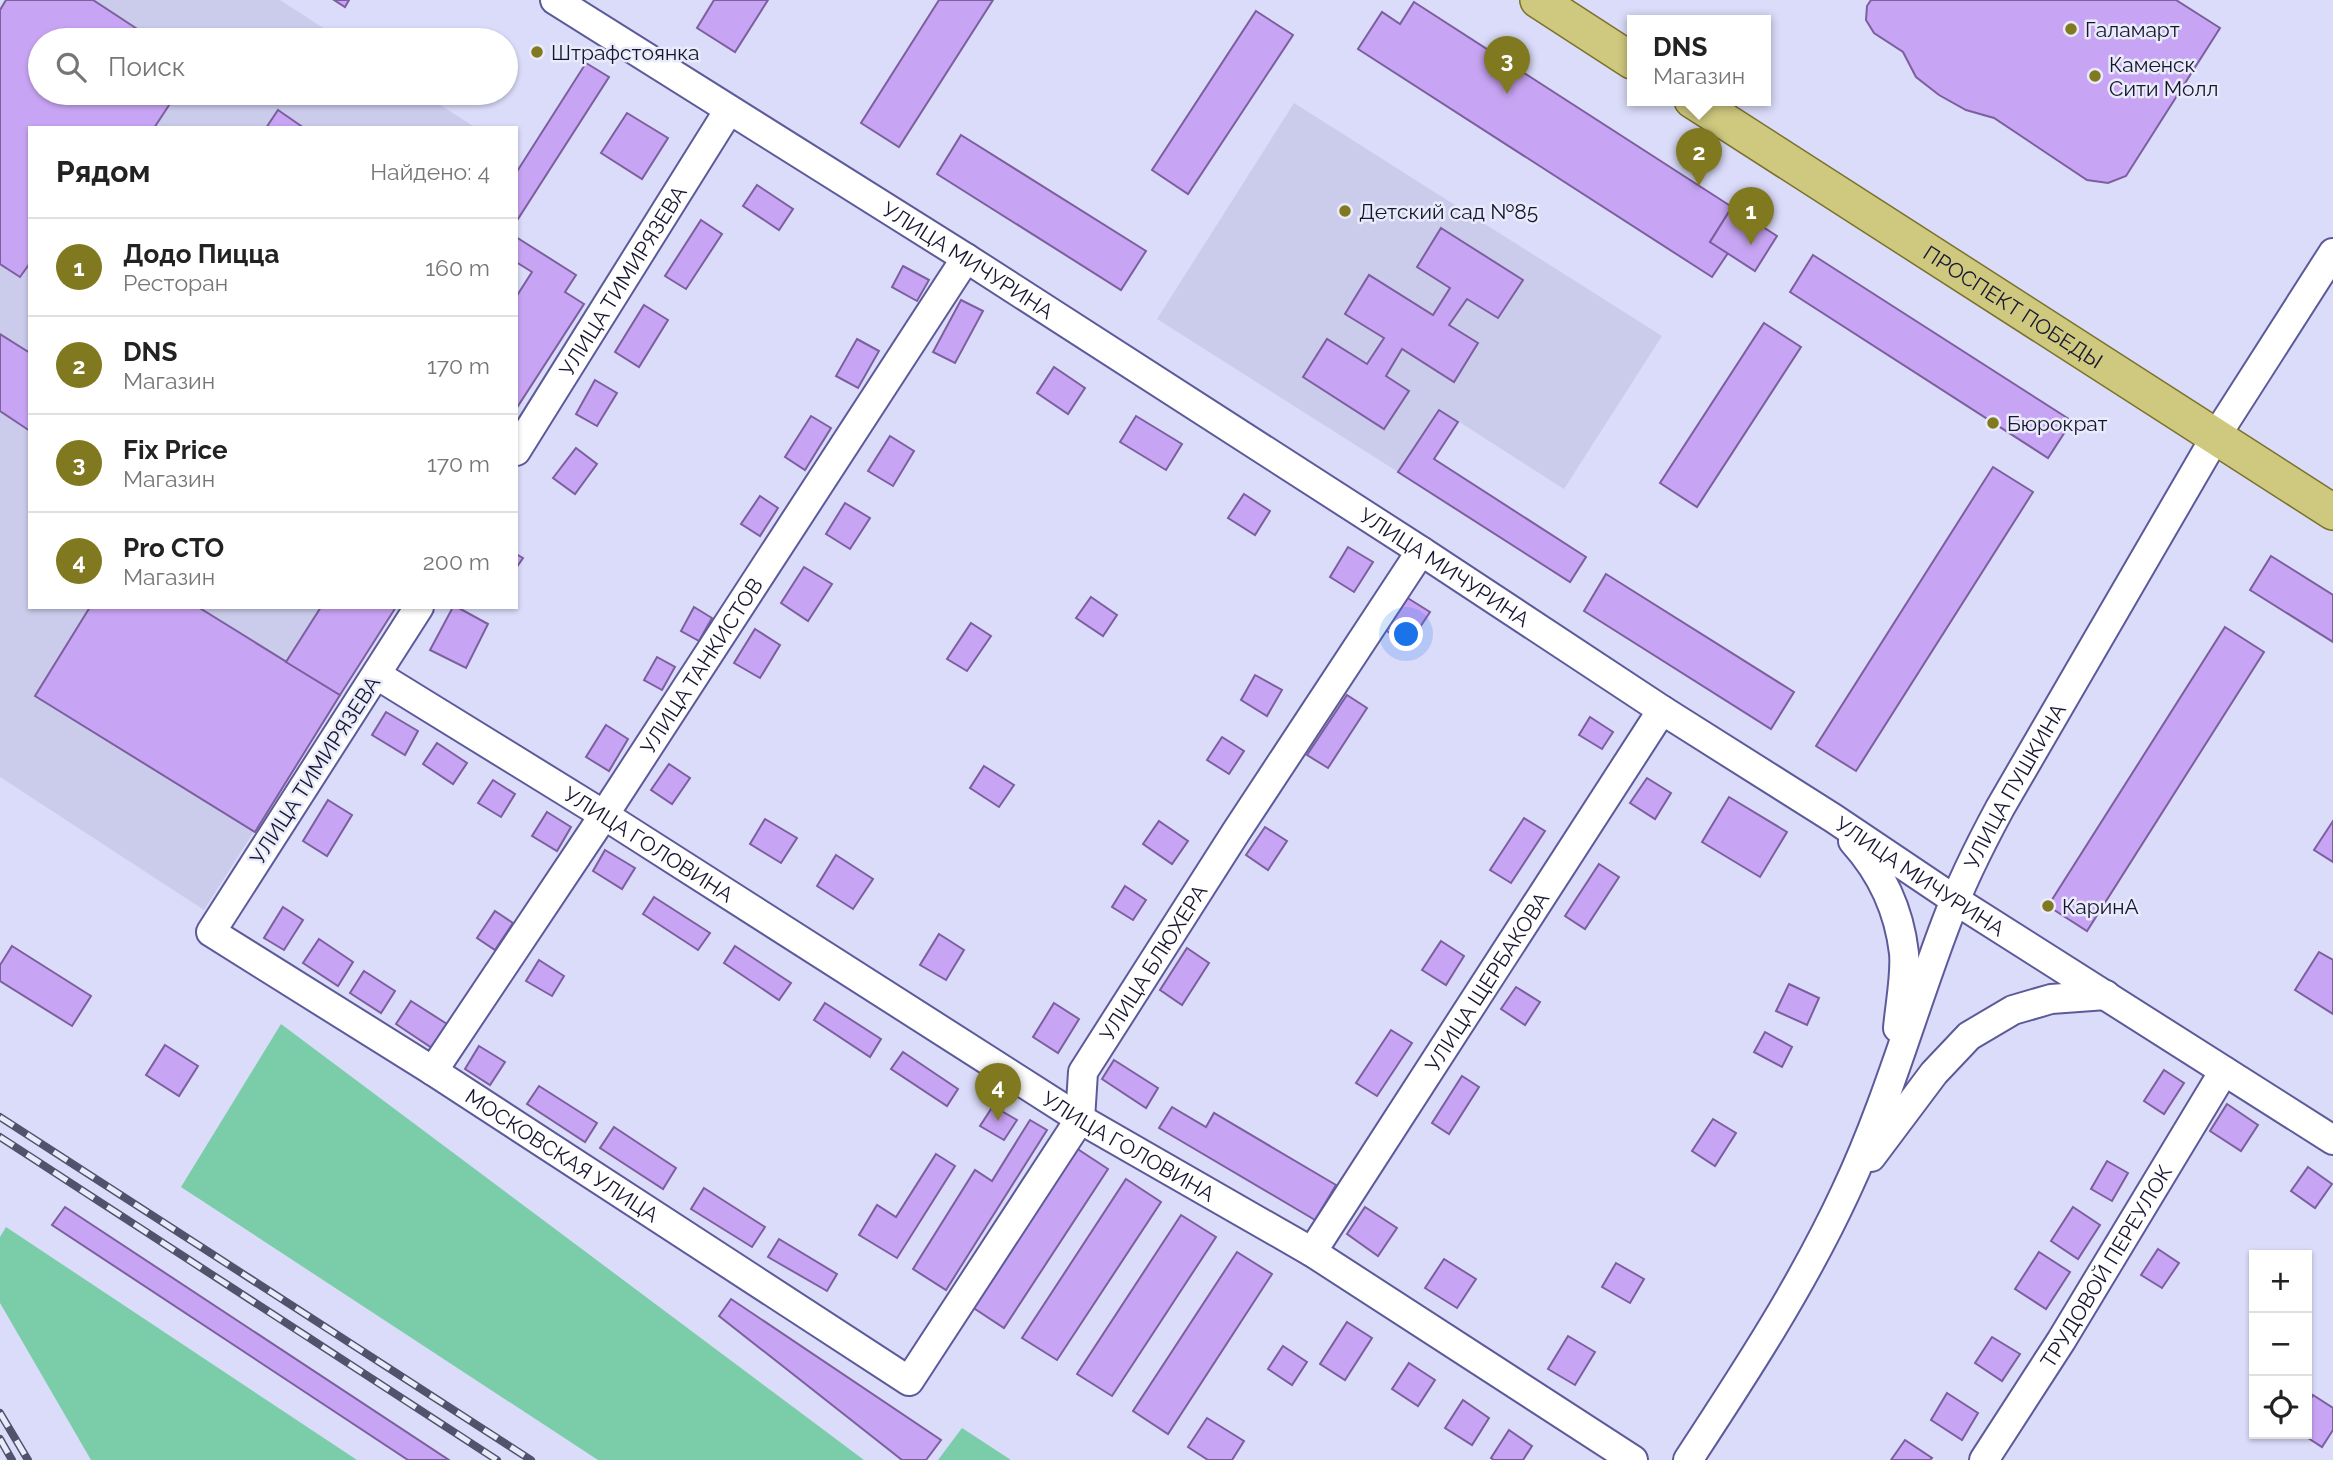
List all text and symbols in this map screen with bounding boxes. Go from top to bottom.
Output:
popup [1627,15,1771,106]
place label: Галамарт [2085,17,2180,42]
marker: Галамарт [2063,21,2079,37]
search box [28,28,518,105]
text: DNS [1653,32,1707,62]
pin: 3 [1484,36,1530,94]
place label: Штрафстоянка [551,40,700,65]
marker: Штрафстоянка [529,44,545,60]
icon: search [52,48,90,86]
text: Поиск [108,52,185,82]
place label: Каменск Сити Молл [2109,52,2218,101]
text: Магазин [1653,62,1745,89]
marker: Каменск Сити Молл [2087,68,2103,84]
pin: 2 [1676,128,1722,186]
text: Рядом [56,154,150,189]
text: Найдено: 4 [370,158,490,185]
street label: УЛИЦА ТИМИРЯЗЕВА [554,181,691,380]
pin: 1 [1728,187,1774,245]
street label: УЛИЦА МИЧУРИНА [878,196,1058,324]
place label: Детский сад №85 [1359,199,1538,224]
marker: Детский сад №85 [1337,203,1353,219]
text: Додо Пицца [123,239,279,269]
street label: ПРОСПЕКТ ПОБЕДЫ [1919,240,2108,373]
text: 1 [73,254,85,281]
text: 160 m [425,254,490,281]
text: Ресторан [123,269,228,296]
text: DNS [123,337,177,367]
text: 2 [73,352,85,379]
text: 170 m [427,352,490,379]
text: Магазин [123,367,215,394]
place label: Бюрократ [2007,411,2108,436]
marker: Бюрократ [1985,415,2001,431]
text: Fix Price [123,435,228,465]
text: 3 [73,450,85,477]
text: 170 m [427,450,490,477]
text: Магазин [123,465,215,492]
street label: УЛИЦА МИЧУРИНА [1355,502,1534,632]
text: Pro СТО [123,533,224,563]
text: 4 [72,548,86,575]
text: 200 m [423,548,490,575]
text: Магазин [123,563,215,590]
street label: УЛИЦА ТАНКИСТОВ [635,573,767,758]
your location [1389,617,1423,651]
street label: УЛИЦА ТИМИРЯЗЕВА [245,671,385,869]
street label: УЛИЦА ПУШКИНА [1959,699,2071,872]
street label: УЛИЦА ГОЛОВИНА [559,781,738,907]
street label: УЛИЦА МИЧУРИНА [1831,811,2010,941]
street label: УЛИЦА БЛЮХЕРА [1094,879,1212,1045]
street label: УЛИЦА ЩЕРБАКОВА [1420,887,1554,1076]
place label: КаринА [2062,894,2139,919]
marker: КаринА [2040,898,2056,914]
pin: 4 [975,1063,1021,1121]
street label: МОСКОВСКАЯ УЛИЦА [461,1083,663,1227]
street label: УЛИЦА ГОЛОВИНА [1038,1086,1219,1206]
street label: ТРУДОВОЙ ПЕРЕУЛОК [2035,1160,2177,1372]
map controls [2249,1250,2312,1439]
button: + [2249,1250,2312,1313]
button: − [2249,1313,2312,1376]
button: locate [2249,1376,2312,1439]

